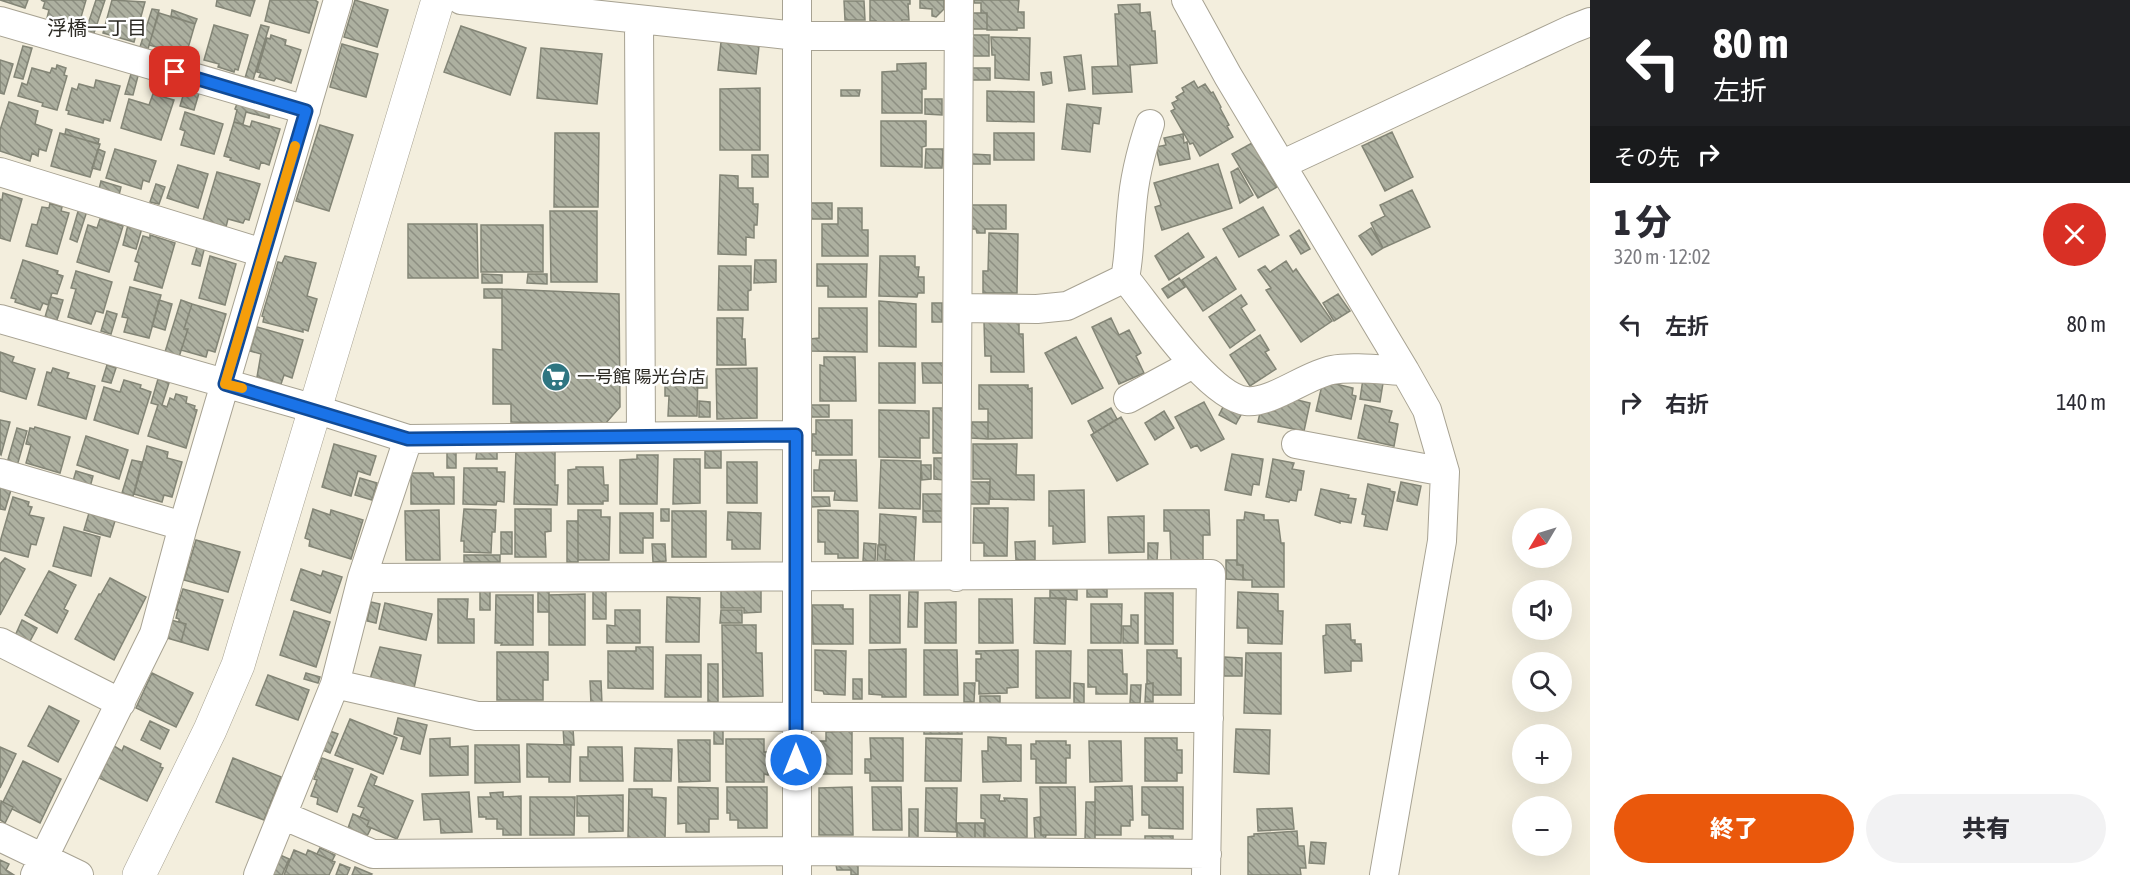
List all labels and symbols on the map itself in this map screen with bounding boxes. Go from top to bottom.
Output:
district label: 浮橋一丁目 [47,16,147,39]
pin [149,46,200,97]
supermarket icon: 一号館 陽光台店 [540,361,572,393]
place label: 一号館 陽光台店 [577,366,705,387]
north arrow [1512,508,1572,568]
position arrow [764,728,828,792]

